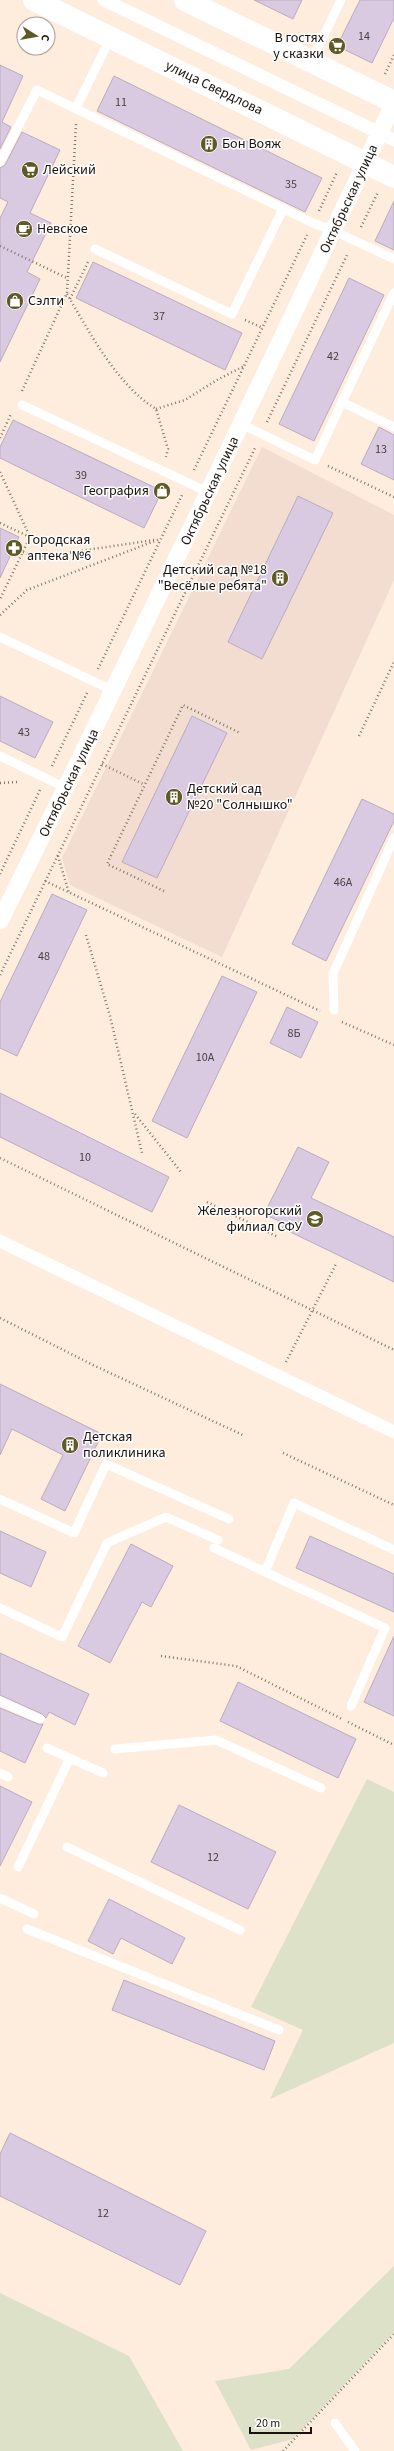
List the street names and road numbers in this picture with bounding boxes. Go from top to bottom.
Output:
street label: улица Свердлова [162,56,266,120]
street label: Октябрьская улица [315,141,383,257]
street label: Октябрьская улица [176,433,244,549]
street label: Октябрьская улица [34,725,104,841]

